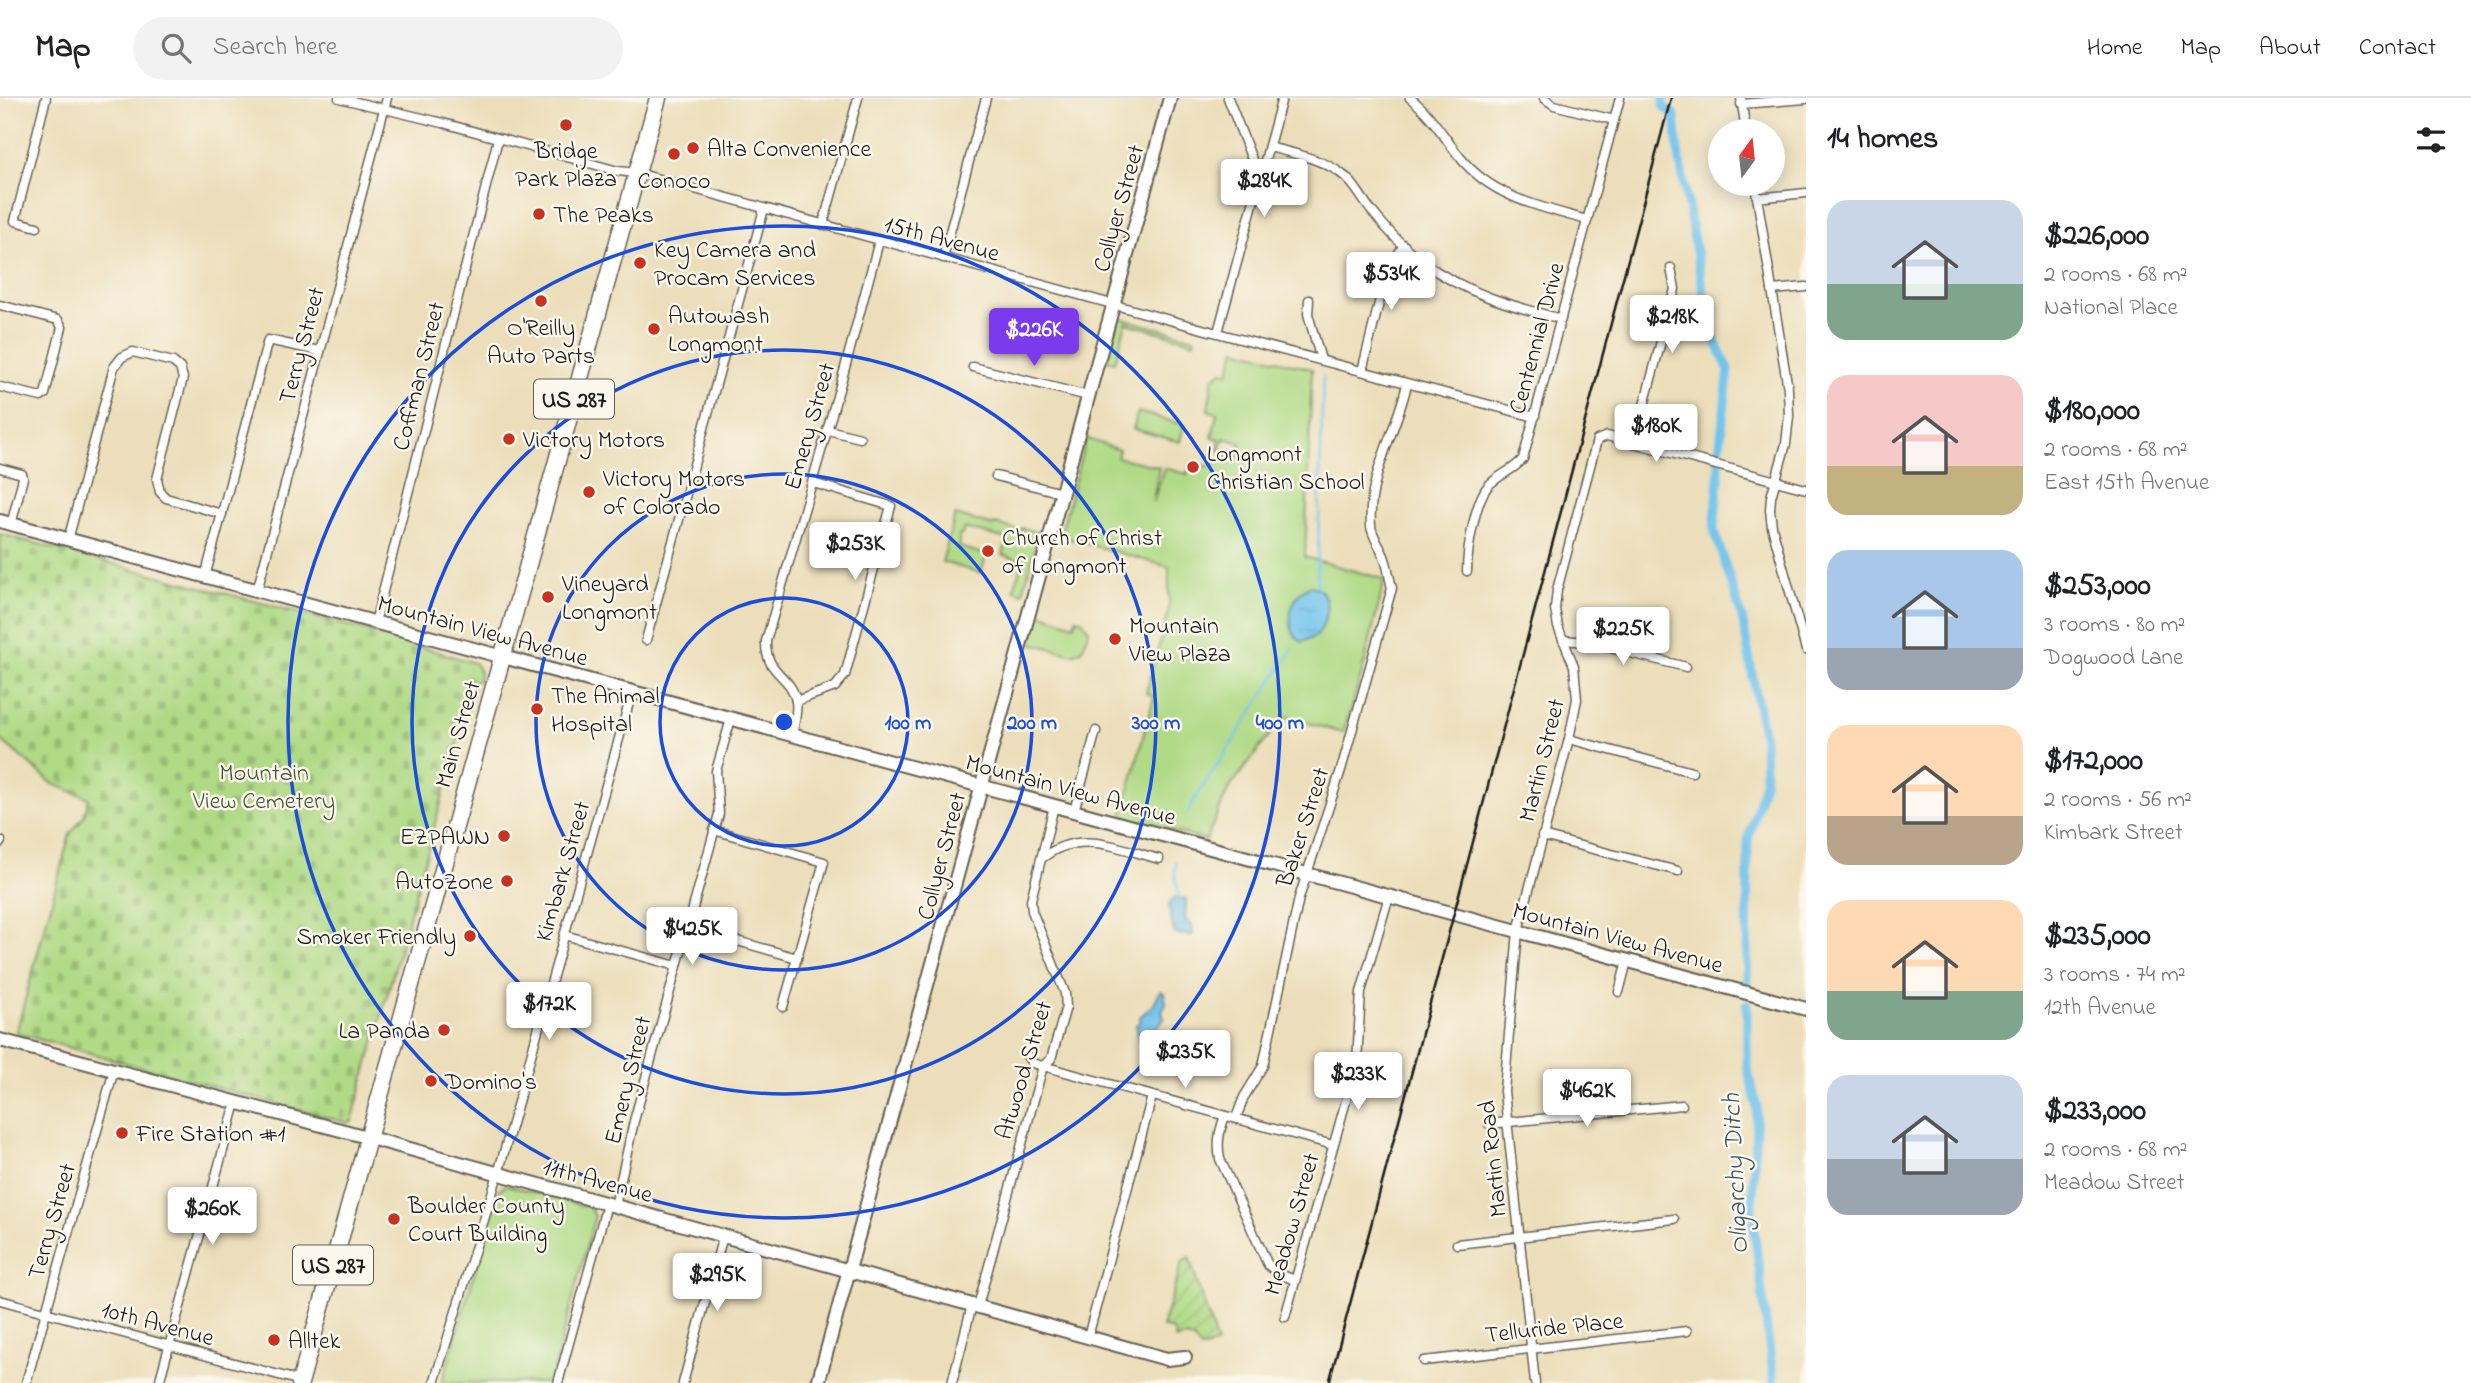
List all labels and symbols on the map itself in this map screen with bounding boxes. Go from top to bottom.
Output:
marker: Bridge Park Plaza [558,117,574,133]
north arrow [1708,119,1785,196]
place label: Alta Convenience [707,133,871,168]
place label: Bridge Park Plaza [515,135,617,198]
marker: Alta Convenience [685,140,701,156]
street label: Collyer Street [1086,141,1156,277]
marker: Conoco [666,146,682,162]
pin: $284K [1215,159,1313,219]
place label: Conoco [637,165,711,200]
place label: The Peaks [553,199,654,234]
marker: The Peaks [531,206,547,222]
street label: 15th Avenue [880,208,1003,273]
place label: Key Camera and Procam Services [654,234,816,297]
pin: $534K [1342,252,1440,312]
marker: Key Camera and Procam Services [632,255,648,271]
street label: Centennial Drive [1501,259,1576,418]
street label: Terry Street [271,284,337,408]
marker: O'Reilly Auto Parts [533,293,549,309]
pin: $218K [1623,296,1721,355]
street label: Coffman Street [385,299,456,455]
place label: Autowash Longmont [668,300,769,363]
pin: $226K [985,308,1083,368]
place label: O'Reilly Auto Parts [487,312,595,375]
marker: Autowash Longmont [646,321,662,337]
street label: Emery Street [777,359,847,495]
road number: US 287 [534,380,614,418]
pin: $180K [1607,404,1705,464]
place label: Victory Motors [522,424,665,460]
marker: Victory Motors [501,431,517,447]
place label: Longmont Christian School [1207,438,1364,501]
marker: Longmont Christian School [1185,459,1201,475]
place label: Victory Motors of Colorado [602,463,745,526]
marker: Victory Motors of Colorado [581,484,597,500]
pin: $253K [806,522,904,582]
place label: Church of Christ of Longmont [1002,522,1162,585]
marker: Church of Christ of Longmont [980,543,996,559]
place label: Vineyard Longmont [561,568,657,631]
street label: Mountain View Avenue [373,587,592,677]
marker: Vineyard Longmont [540,589,556,605]
pin: $225K [1574,608,1672,667]
place label: Mountain View Plaza [1128,610,1231,673]
marker: Mountain View Plaza [1107,631,1123,647]
street label: Main Street [427,677,491,792]
place label: The Animal Hospital [551,680,659,743]
street label: Martin Street [1511,695,1576,826]
marker: The Animal Hospital [529,701,545,717]
text: 100 m [885,709,931,739]
text: 200 m [1006,709,1057,739]
text: 300 m [1131,709,1180,739]
text: 400 m [1256,709,1304,739]
centre of rings [772,710,796,734]
street label: Mountain View Avenue [961,746,1180,836]
park label: Mountain View Cemetery [192,757,335,821]
street label: Baker Street [1268,763,1340,893]
street label: Collyer Street [910,789,978,925]
street label: Kimbark Street [528,797,601,946]
place label: EZPAWN [400,821,490,856]
marker: EZPAWN [496,828,512,844]
place label: AutoZone [395,866,493,901]
marker: AutoZone [499,873,515,889]
street label: Mountain View Avenue [1508,894,1727,984]
pin: $425K [643,908,741,967]
place label: Smoker Friendly [297,921,456,957]
marker: Smoker Friendly [462,928,478,944]
pin: $172K [500,982,598,1042]
street label: Atwood Street [988,997,1063,1144]
street label: Emery Street [597,1013,663,1149]
place label: La Panda [338,1015,430,1050]
marker: La Panda [436,1022,452,1038]
pin: $235K [1136,1030,1234,1090]
pin: $233K [1309,1052,1407,1112]
place label: Domino's [444,1066,537,1101]
pin: $462K [1538,1070,1636,1129]
marker: Domino's [423,1073,439,1089]
water label: Oligarchy Ditch [1714,1092,1760,1255]
street label: Martin Road [1471,1098,1518,1219]
place label: Fire Station #1 [135,1118,286,1153]
marker: Fire Station #1 [114,1125,130,1141]
street label: Meadow Street [1256,1149,1330,1300]
street label: 11th Avenue [538,1151,656,1214]
street label: Terry Street [20,1160,88,1284]
pin: $260K [163,1188,261,1247]
place label: Boulder County Court Building [407,1190,565,1253]
marker: Boulder County Court Building [386,1211,402,1227]
road number: US 287 [293,1246,373,1284]
pin: $295K [668,1254,766,1313]
street label: 10th Avenue [97,1294,218,1357]
street label: Telluride Place [1483,1305,1625,1354]
place label: Alltek [288,1325,341,1360]
marker: Alltek [266,1332,282,1348]

